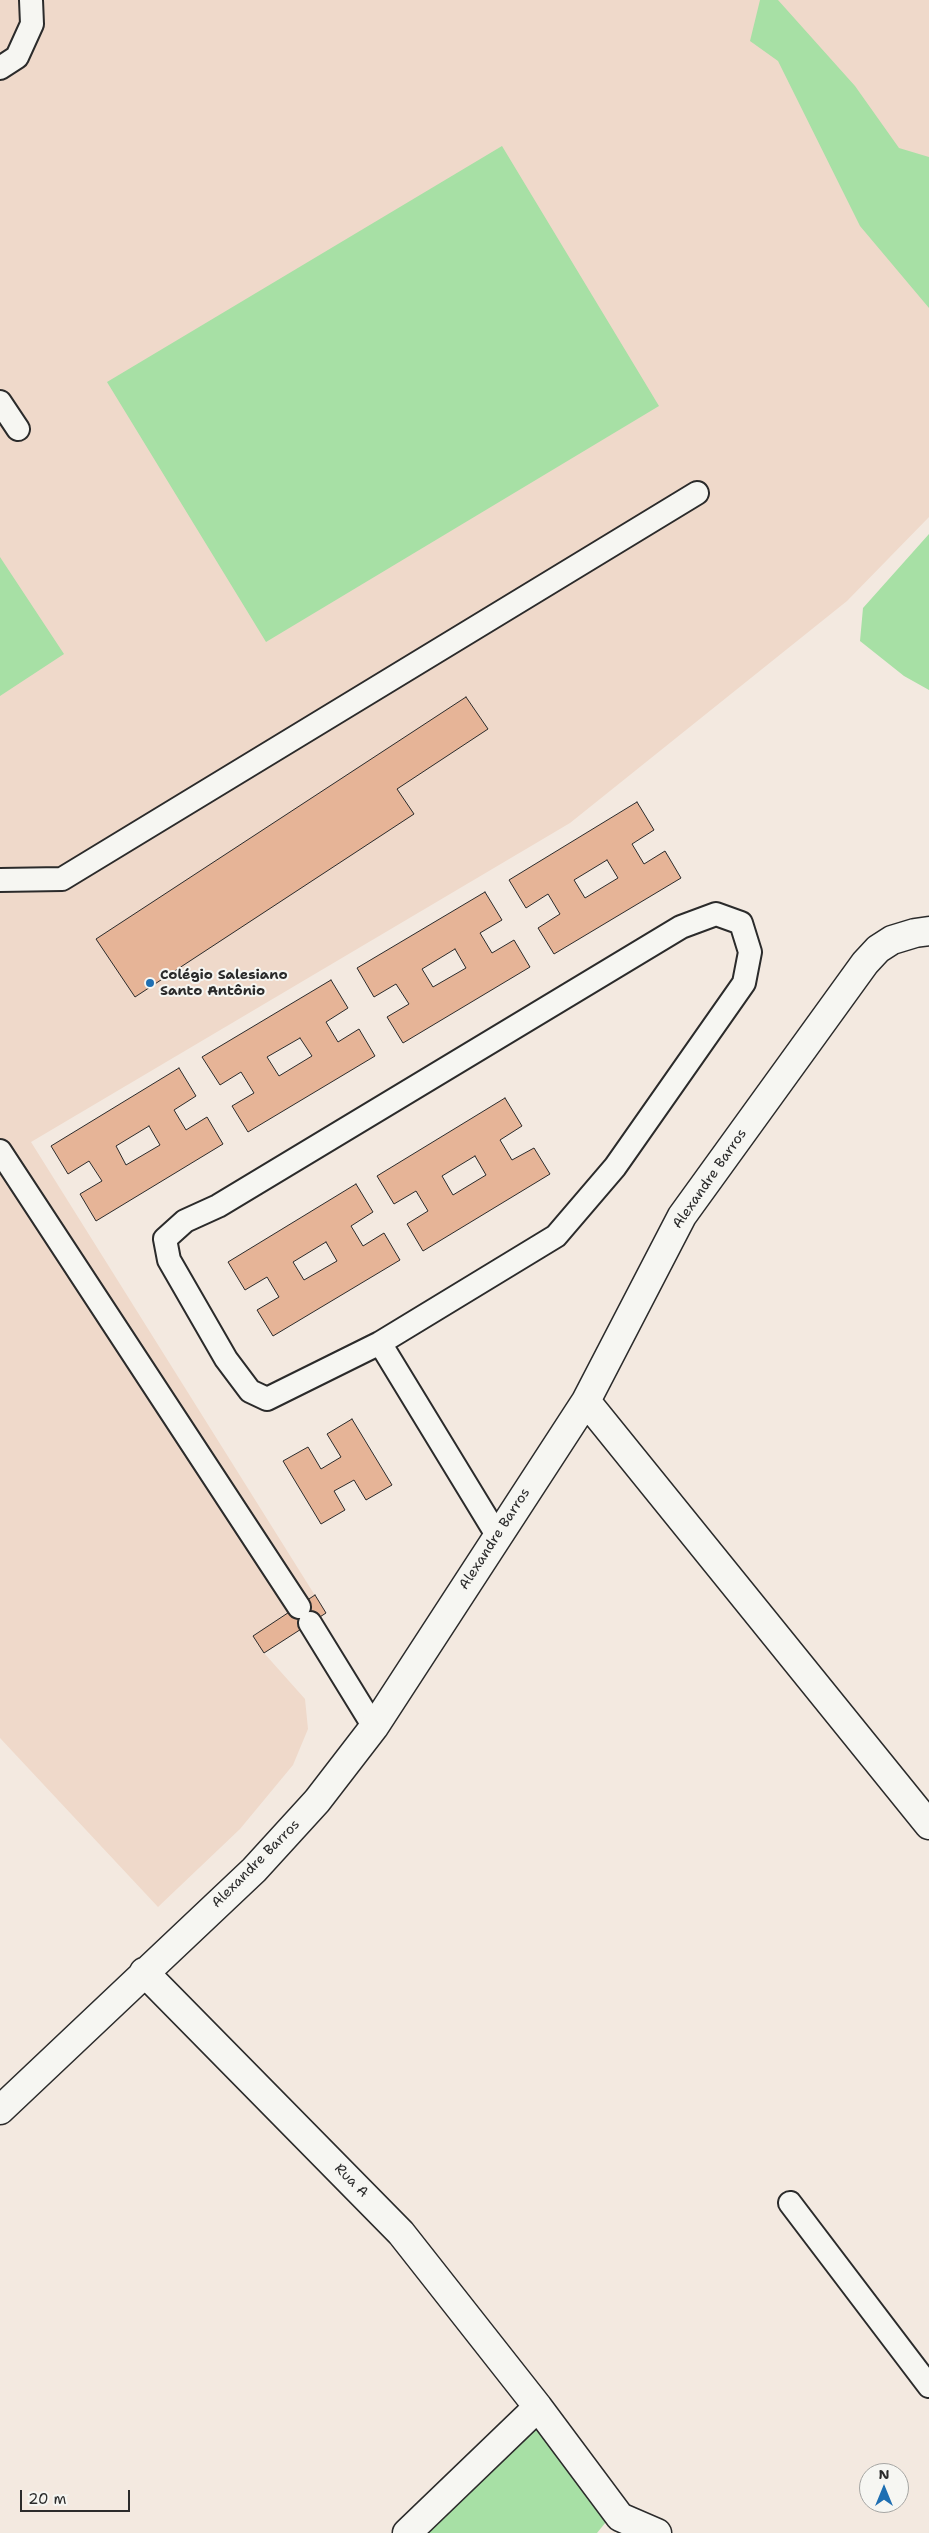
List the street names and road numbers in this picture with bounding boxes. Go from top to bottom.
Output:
street label: Alexandre Barros [669,1126,751,1232]
street label: Alexandre Barros [456,1485,534,1593]
street label: Alexandre Barros [208,1816,304,1912]
street label: Rua A [331,2161,371,2201]

